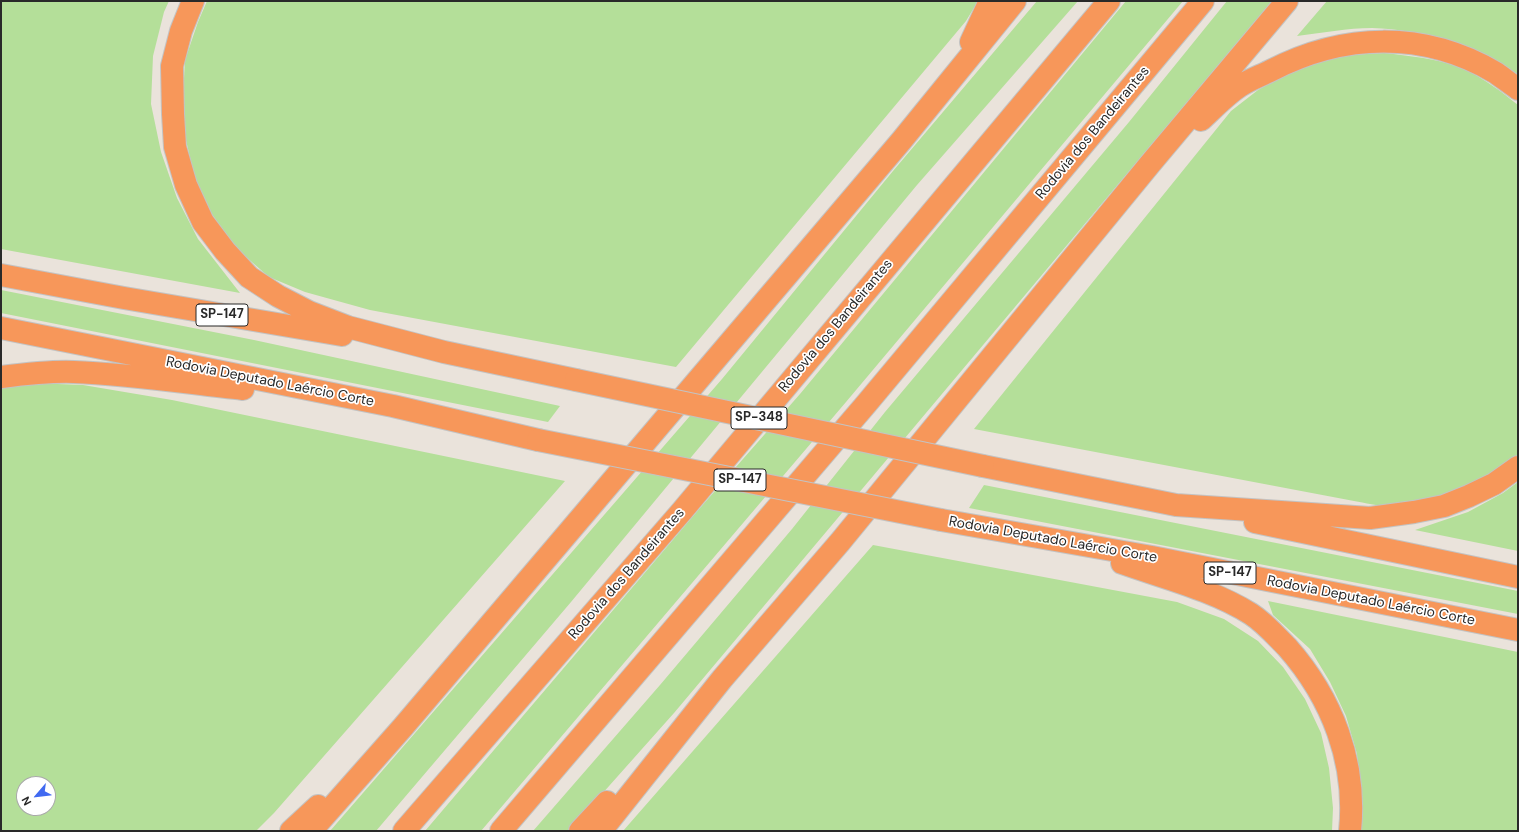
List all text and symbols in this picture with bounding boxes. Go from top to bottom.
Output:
street label: Rodovia dos Bandeirantes [1033,63,1153,203]
street label: Rodovia dos Bandeirantes [776,256,896,396]
road number: SP-147 [196,304,248,326]
street label: Rodovia Deputado Laércio Corte [165,354,375,410]
road number: SP-348 [731,407,787,429]
road number: SP-147 [714,469,766,491]
street label: Rodovia dos Bandeirantes [566,505,688,643]
street label: Rodovia Deputado Laércio Corte [947,513,1159,567]
road number: SP-147 [1204,562,1256,584]
street label: Rodovia Deputado Laércio Corte [1266,573,1476,629]
north arrow [16,776,56,816]
text: N [18,794,34,808]

